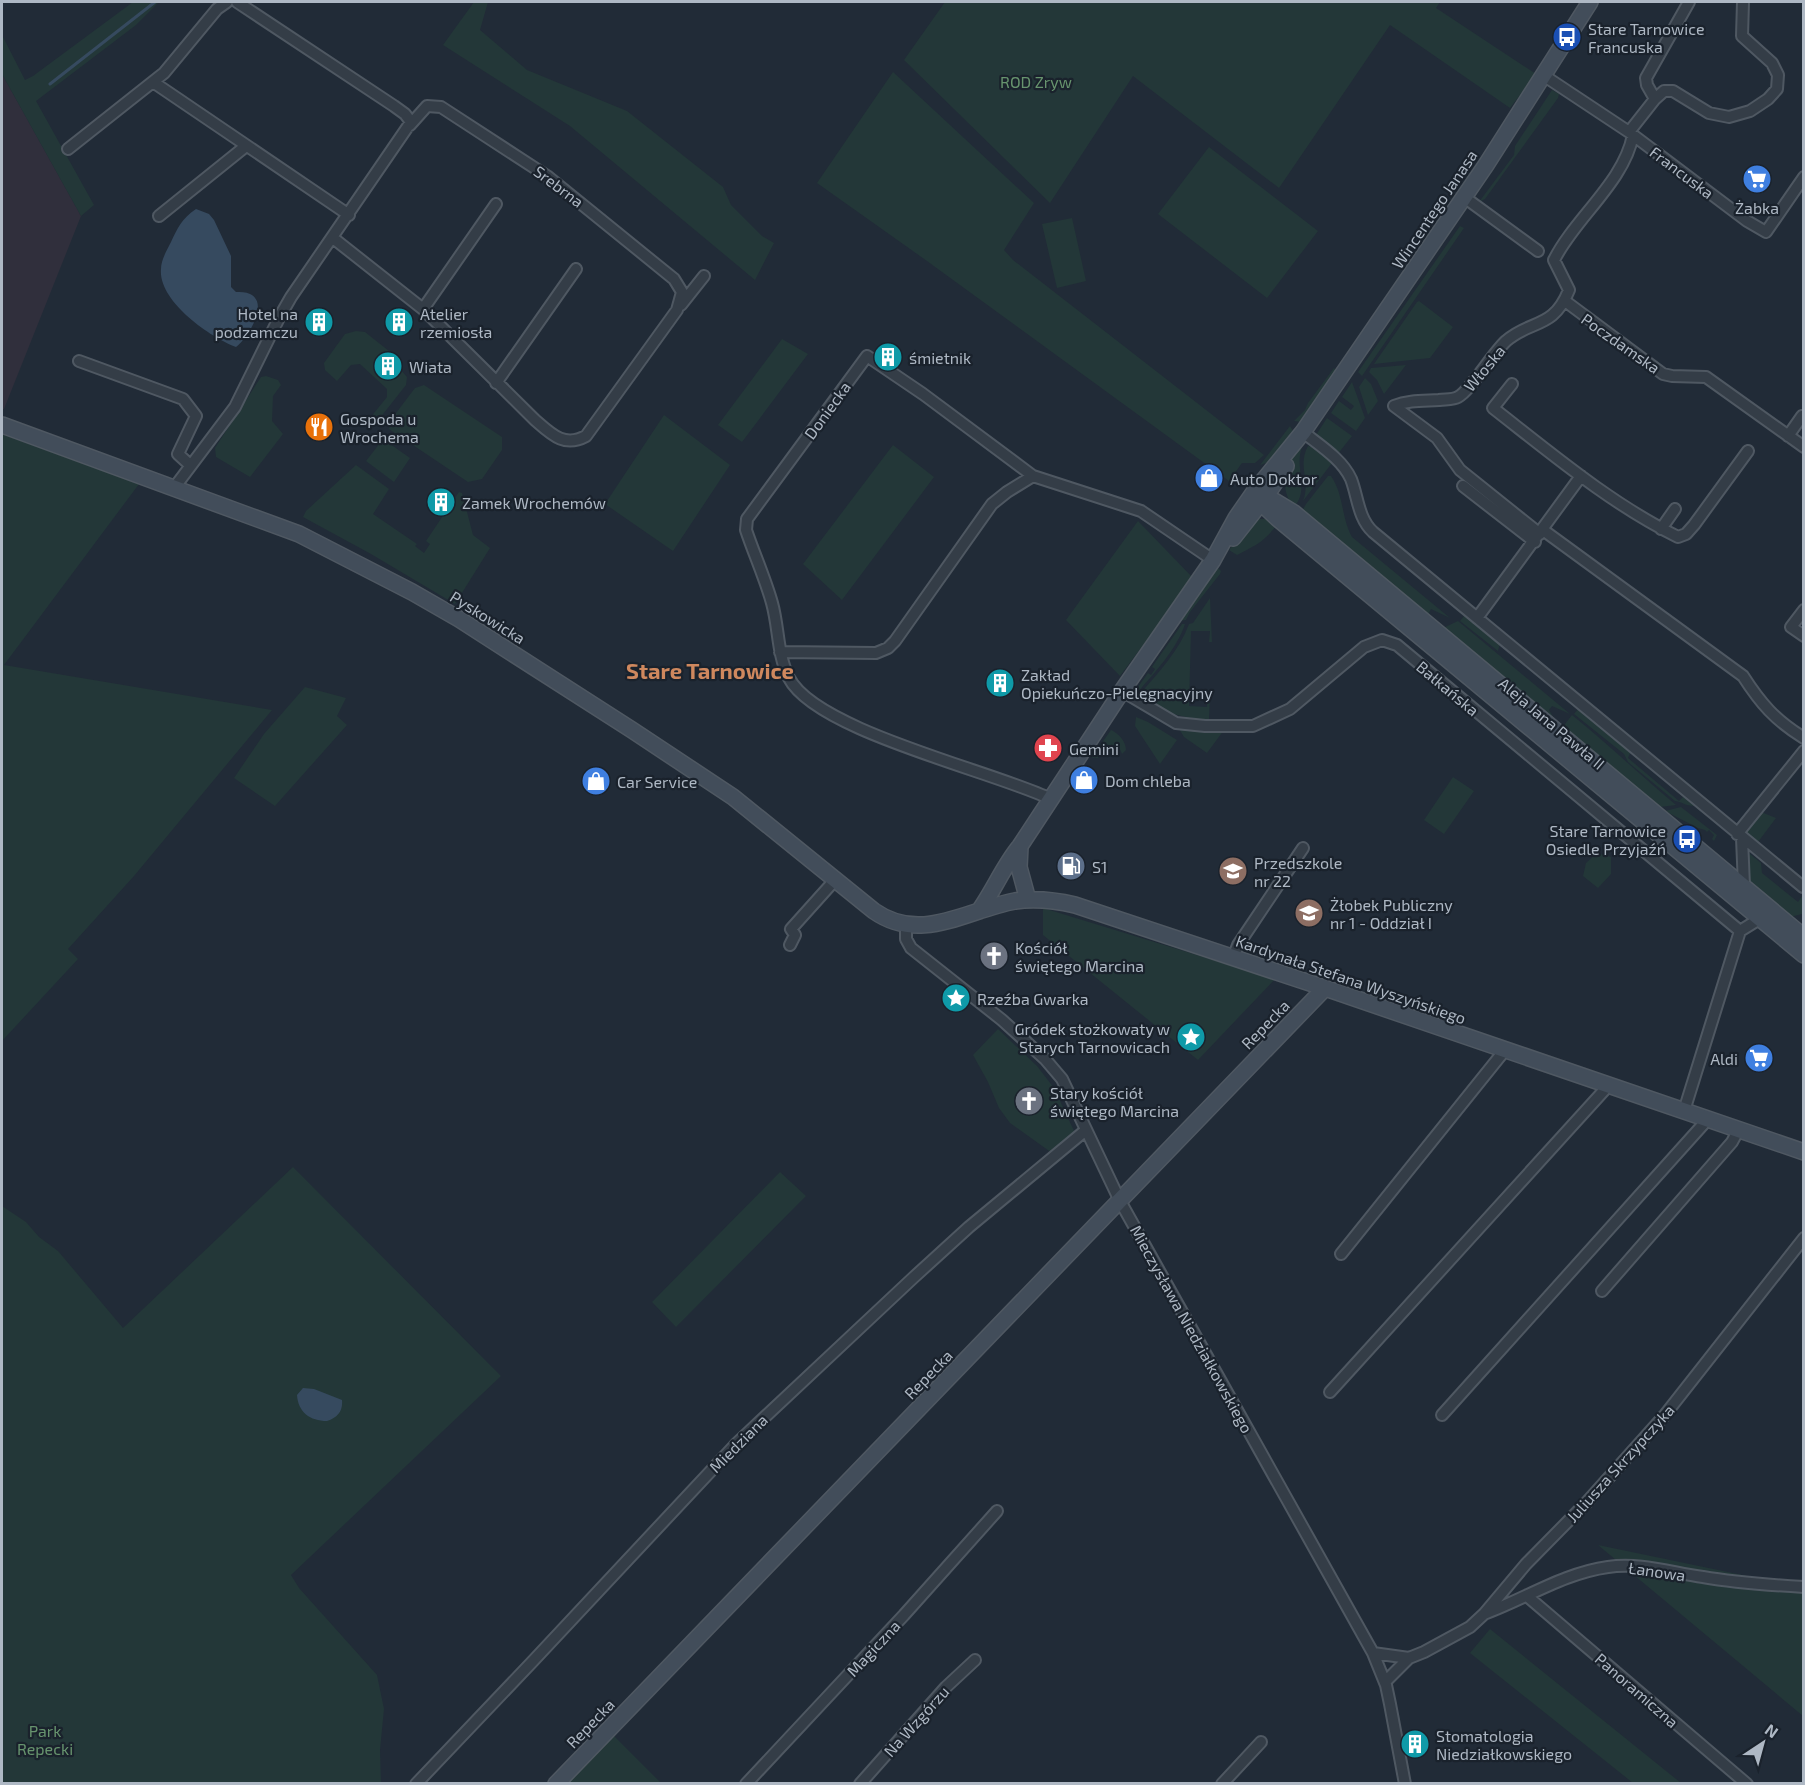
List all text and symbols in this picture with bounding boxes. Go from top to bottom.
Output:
place label: Stare Tarnowice Francuska [1588,19,1705,56]
bus stop icon: Stare Tarnowice Francuska [1551,21,1583,53]
park label: ROD Zryw [1000,72,1072,91]
street label: Francuska [1646,142,1718,202]
street label: Wincentego Janasa [1387,146,1481,272]
street label: Srebrna [530,161,588,211]
supermarket icon: Żabka [1741,163,1773,195]
place label: Żabka [1735,198,1779,217]
place label: Hotel na podzamczu [214,304,298,341]
place label: Atelier rzemiosła [420,304,492,341]
building icon: Hotel na podzamczu [303,306,335,338]
building icon: Atelier rzemiosła [383,306,415,338]
street label: Poczdamska [1578,309,1664,377]
building icon: śmietnik [872,341,904,373]
street label: Włoska [1459,341,1509,395]
place label: śmietnik [909,348,971,367]
building icon: Wiata [372,350,404,382]
place label: Wiata [409,357,452,376]
street label: Doniecka [800,378,854,442]
place label: Gospoda u Wrochema [340,409,419,446]
restaurant icon: Gospoda u Wrochema [303,411,335,443]
shop icon: Auto Doktor [1193,462,1225,494]
place label: Auto Doktor [1230,469,1318,488]
building icon: Zamek Wrochemów [425,486,457,518]
place label: Zamek Wrochemów [462,493,606,512]
street label: Pyskowicka [447,586,529,648]
district label: Stare Tarnowice [626,657,794,683]
street label: Bałkańska [1413,657,1483,719]
place label: Zakład Opiekuńczo-Pielęgnacyjny [1021,665,1213,703]
building icon: Zakład Opiekuńczo-Pielęgnacyjny [984,667,1016,699]
street label: Aleja Jana Pawła II [1494,673,1609,774]
pharmacy icon: Gemini [1032,732,1064,764]
place label: Gemini [1069,739,1119,758]
shop icon: Dom chleba [1068,764,1100,796]
shop icon: Car Service [580,765,612,797]
place label: Dom chleba [1105,771,1191,790]
place label: Car Service [617,772,697,791]
place label: Stare Tarnowice Osiedle Przyjaźń [1546,821,1666,859]
bus stop icon: Stare Tarnowice Osiedle Przyjaźń [1671,823,1703,855]
fuel station icon: S1 [1055,850,1087,882]
place label: Przedszkole nr 22 [1254,853,1342,890]
school or university icon: Przedszkole nr 22 [1217,855,1249,887]
place label: S1 [1092,857,1107,876]
place label: Żłobek Publiczny nr 1 - Oddział I [1330,895,1453,932]
school or university icon: Żłobek Publiczny nr 1 - Oddział I [1293,897,1325,929]
street label: Kardynała Stefana Wyszyńskiego [1233,931,1469,1027]
place label: Kościół świętego Marcina [1015,938,1144,975]
church icon: Kościół świętego Marcina [978,940,1010,972]
place icon: Rzeźba Gwarka [940,982,972,1014]
place label: Rzeźba Gwarka [977,989,1089,1008]
street label: Repecka [1237,995,1293,1053]
place label: Gródek stożkowaty w Starych Tarnowicach [1014,1019,1170,1056]
place icon: Gródek stożkowaty w Starych Tarnowicach [1175,1021,1207,1053]
supermarket icon: Aldi [1743,1042,1775,1074]
place label: Aldi [1710,1049,1738,1068]
place label: Stary kościół świętego Marcina [1050,1083,1179,1120]
church icon: Stary kościół świętego Marcina [1013,1085,1045,1117]
street label: Mieczysława Niedziałkowskiego [1127,1222,1257,1436]
street label: Repecka [900,1345,956,1403]
street label: Juliusza Skrzypczyka [1562,1400,1678,1526]
street label: Miedziana [705,1410,771,1476]
street label: Łanowa [1627,1558,1687,1584]
street label: Magiczna [842,1616,904,1680]
street label: Panoramiczna [1592,1649,1682,1731]
street label: Na Wzgórzu [879,1682,953,1760]
street label: Repecka [562,1694,618,1752]
north arrow [1733,1713,1793,1773]
text: N [1762,1719,1782,1742]
park label: Park Repecki [17,1721,73,1758]
place label: Stomatologia Niedziałkowskiego [1436,1726,1572,1763]
building icon: Stomatologia Niedziałkowskiego [1399,1728,1431,1760]

